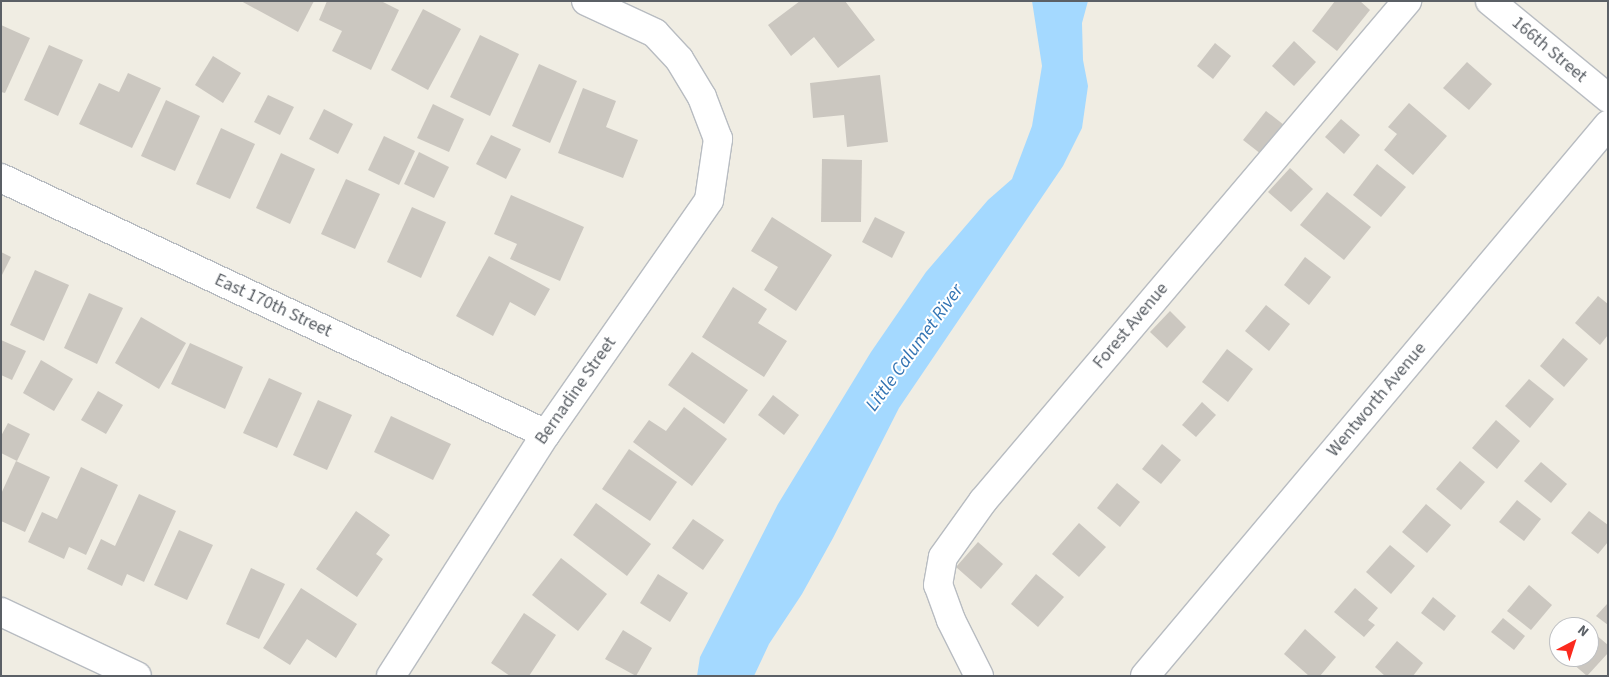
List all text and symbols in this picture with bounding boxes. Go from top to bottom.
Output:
street label: 166th Street [1507,12,1591,88]
street label: East 170th Street [211,269,335,343]
street label: Forest Avenue [1089,279,1173,373]
water label: Little Calumet River [861,280,969,416]
street label: Bernadine Street [531,333,621,449]
street label: Wentworth Avenue [1323,338,1431,462]
north arrow [1549,617,1599,667]
text: N [1573,621,1593,642]

